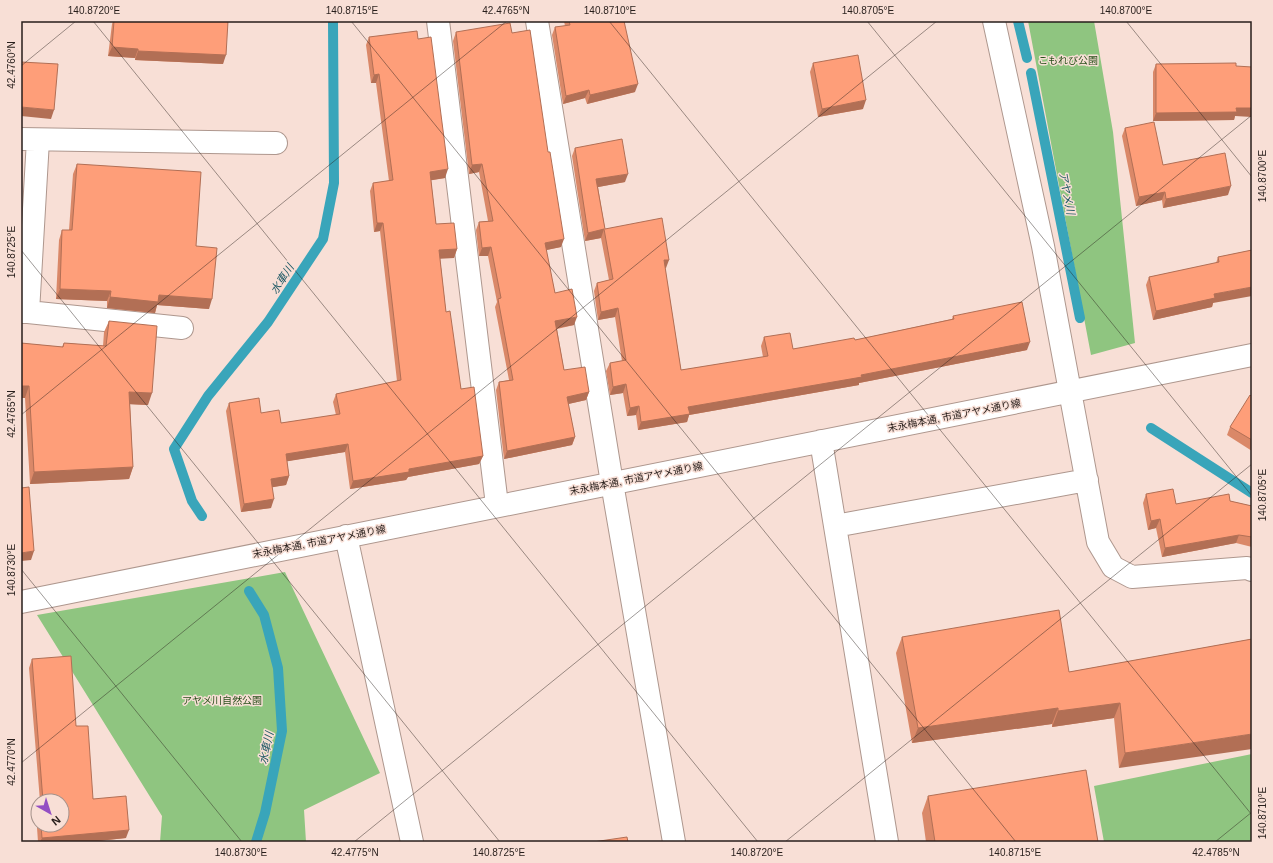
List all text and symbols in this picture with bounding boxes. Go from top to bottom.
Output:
text: 140.8720°E [68,5,121,16]
text: 140.8715°E [326,5,379,16]
text: 42.4765°N [482,5,530,16]
text: 140.8710°E [584,5,637,16]
text: 140.8705°E [842,5,895,16]
text: 140.8700°E [1100,5,1153,16]
text: 42.4760°N [6,41,17,89]
park label: こもれび公園 [1038,55,1098,66]
text: 140.8700°E [1257,149,1268,202]
water label: アヤメ川 [1057,170,1077,217]
text: 140.8725°E [6,225,17,278]
water label: 水車川 [268,261,297,296]
text: 42.4765°N [6,390,17,438]
street label: 末永梅本通, 市道アヤメ通り線 [887,397,1022,434]
street label: 末永梅本通, 市道アヤメ通り線 [569,460,704,497]
text: 140.8705°E [1257,468,1268,521]
street label: 末永梅本通, 市道アヤメ通り線 [252,523,387,560]
text: 140.8730°E [6,543,17,596]
park label: アヤメ川自然公園 [182,695,262,706]
water label: 水車川 [257,730,276,765]
text: 42.4770°N [6,738,17,786]
text: 140.8710°E [1257,786,1268,839]
north arrow [30,793,70,833]
text: N [49,814,63,828]
text: 140.8730°E [215,847,268,858]
text: 42.4775°N [331,847,379,858]
text: 140.8725°E [473,847,526,858]
text: 140.8720°E [731,847,784,858]
text: 140.8715°E [989,847,1042,858]
text: 42.4785°N [1192,847,1240,858]

